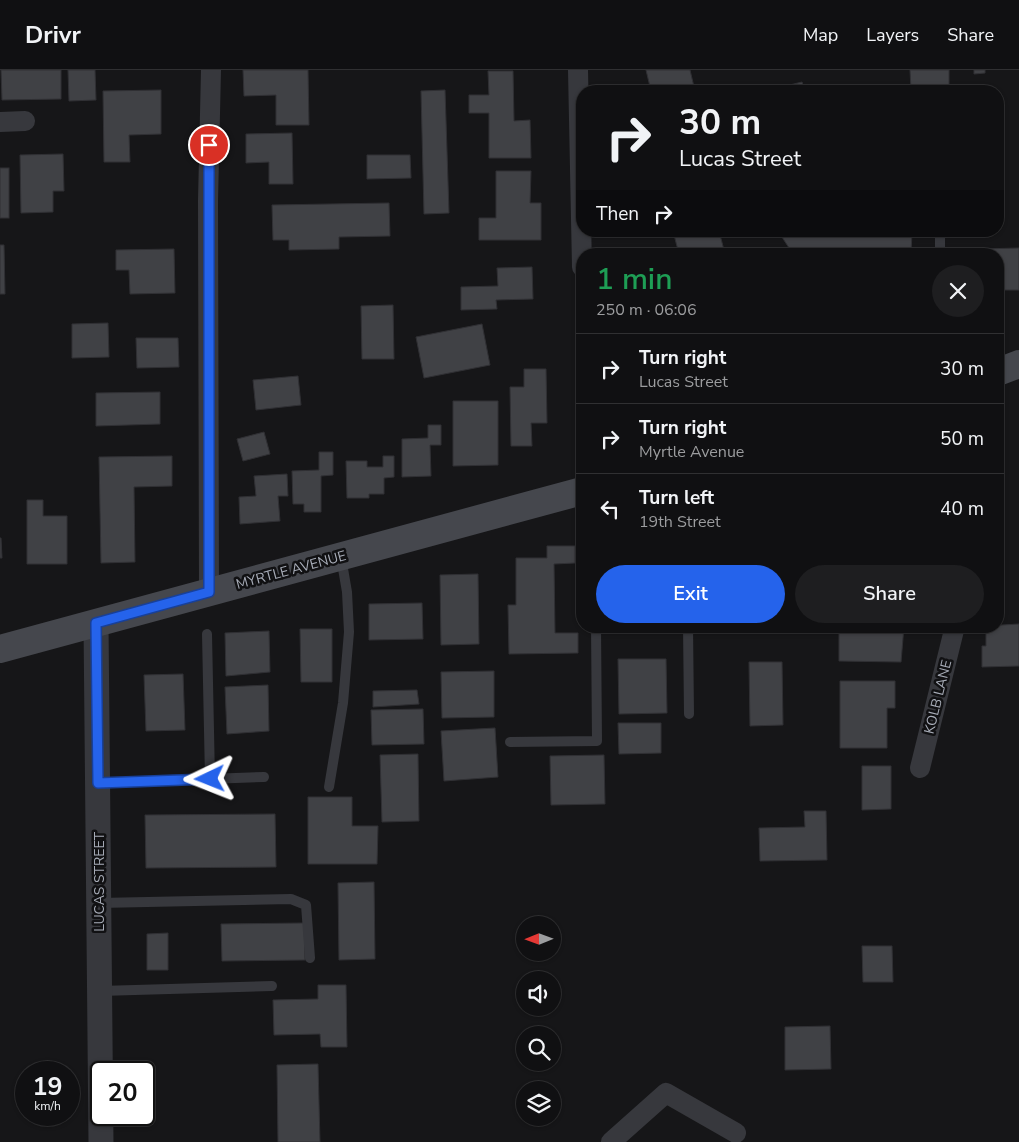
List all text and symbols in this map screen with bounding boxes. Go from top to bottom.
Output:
text: Drivr [25,19,81,51]
text: Map [803,23,838,47]
text: Layers [866,23,919,47]
text: Share [947,23,994,47]
text: 30 m [679,99,761,146]
icon: right [596,105,661,170]
pin [188,124,230,166]
icon: arrive [195,131,223,159]
text: Lucas Street [679,144,801,174]
icon: right [649,200,677,228]
text: Then [596,201,639,227]
text: 1 min [596,259,672,300]
button: close [932,265,984,317]
text: 250 m · 06:06 [596,299,697,321]
text: Turn right [639,345,726,371]
icon: right [596,355,624,383]
text: 30 m [940,356,984,382]
text: Lucas Street [639,371,728,393]
text: Turn right [639,415,726,441]
icon: right [596,425,624,453]
text: 50 m [940,426,984,452]
text: Myrtle Avenue [639,441,744,463]
text: Turn left [639,485,714,511]
icon: left [596,495,624,523]
text: 40 m [940,496,984,522]
text: 19th Street [639,511,721,533]
street label: MYRTLE AVENUE [234,546,348,594]
button: Exit [596,565,785,623]
button: Share [795,565,984,623]
street label: KOLB LANE [920,658,956,736]
position arrow [183,752,235,804]
street label: LUCAS STREET [90,832,109,932]
north arrow [516,916,561,961]
map controls [516,916,561,1126]
button: sound [516,971,561,1016]
button: search [516,1026,561,1071]
speed limit sign: 20 [90,1061,155,1126]
text: 19 [32,1070,63,1104]
button: layers [516,1081,561,1126]
text: km/h [34,1098,61,1114]

